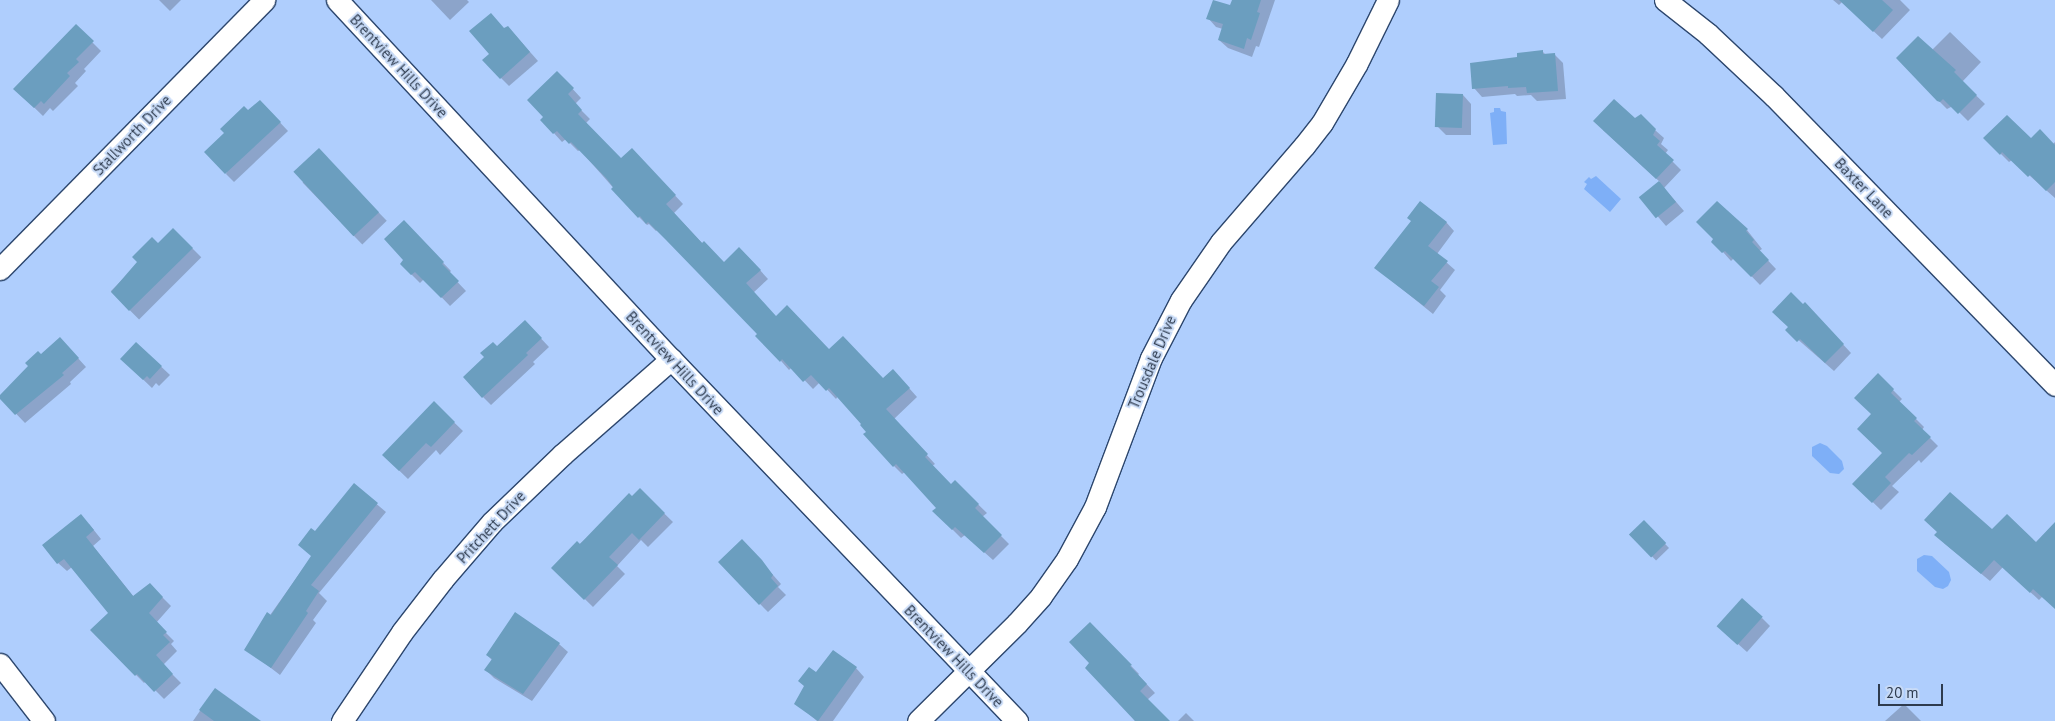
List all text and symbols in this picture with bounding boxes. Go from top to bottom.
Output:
street label: Brentview Hills Drive [346,10,452,122]
street label: Stallworth Drive [89,91,175,179]
street label: Baxter Lane [1831,154,1897,222]
street label: Brentview Hills Drive [622,307,728,419]
street label: Trousdale Drive [1124,313,1180,411]
street label: Pritchett Drive [453,487,529,567]
street label: Brentview Hills Drive [901,601,1007,711]
scale bar [1880,674,1945,706]
text: 20 m [1886,683,1919,702]

